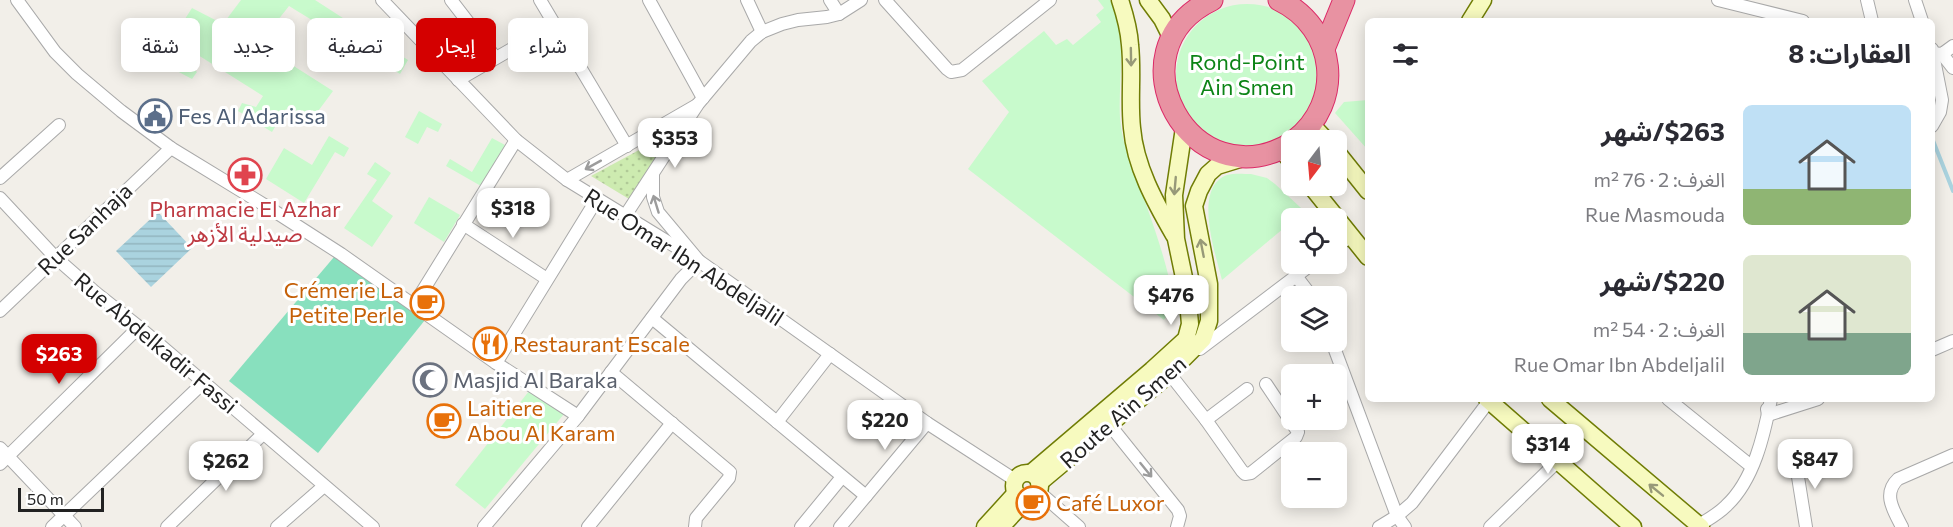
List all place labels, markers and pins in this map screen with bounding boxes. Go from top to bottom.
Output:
public building icon: Fes Al Adarissa [137,98,173,134]
place label: Fes Al Adarissa [178,102,326,129]
pin: $353 [639,118,711,169]
pharmacy icon: Pharmacie El Azhar صيدلية الأزهر [227,157,263,193]
pin: $318 [477,188,549,239]
place label: Pharmacie El Azhar صيدلية الأزهر [149,195,341,248]
pin: $476 [1135,275,1207,326]
place label: Crémerie La Petite Perle [284,276,404,328]
cafe icon: Crémerie La Petite Perle [409,285,445,321]
restaurant icon: Restaurant Escale [472,326,508,362]
place label: Restaurant Escale [513,330,690,357]
pin: $263 [23,334,95,385]
mosque icon: Masjid Al Baraka [412,362,448,398]
place label: Masjid Al Baraka [453,366,618,393]
place label: Laitiere Abou Al Karam [467,394,615,446]
pin: $220 [849,400,921,451]
cafe icon: Laitiere Abou Al Karam [426,403,462,439]
pin: $314 [1512,424,1584,475]
pin: $847 [1779,439,1851,490]
pin: $262 [190,441,262,492]
cafe icon: Café Luxor [1015,485,1051,521]
place label: Café Luxor [1056,489,1165,516]

